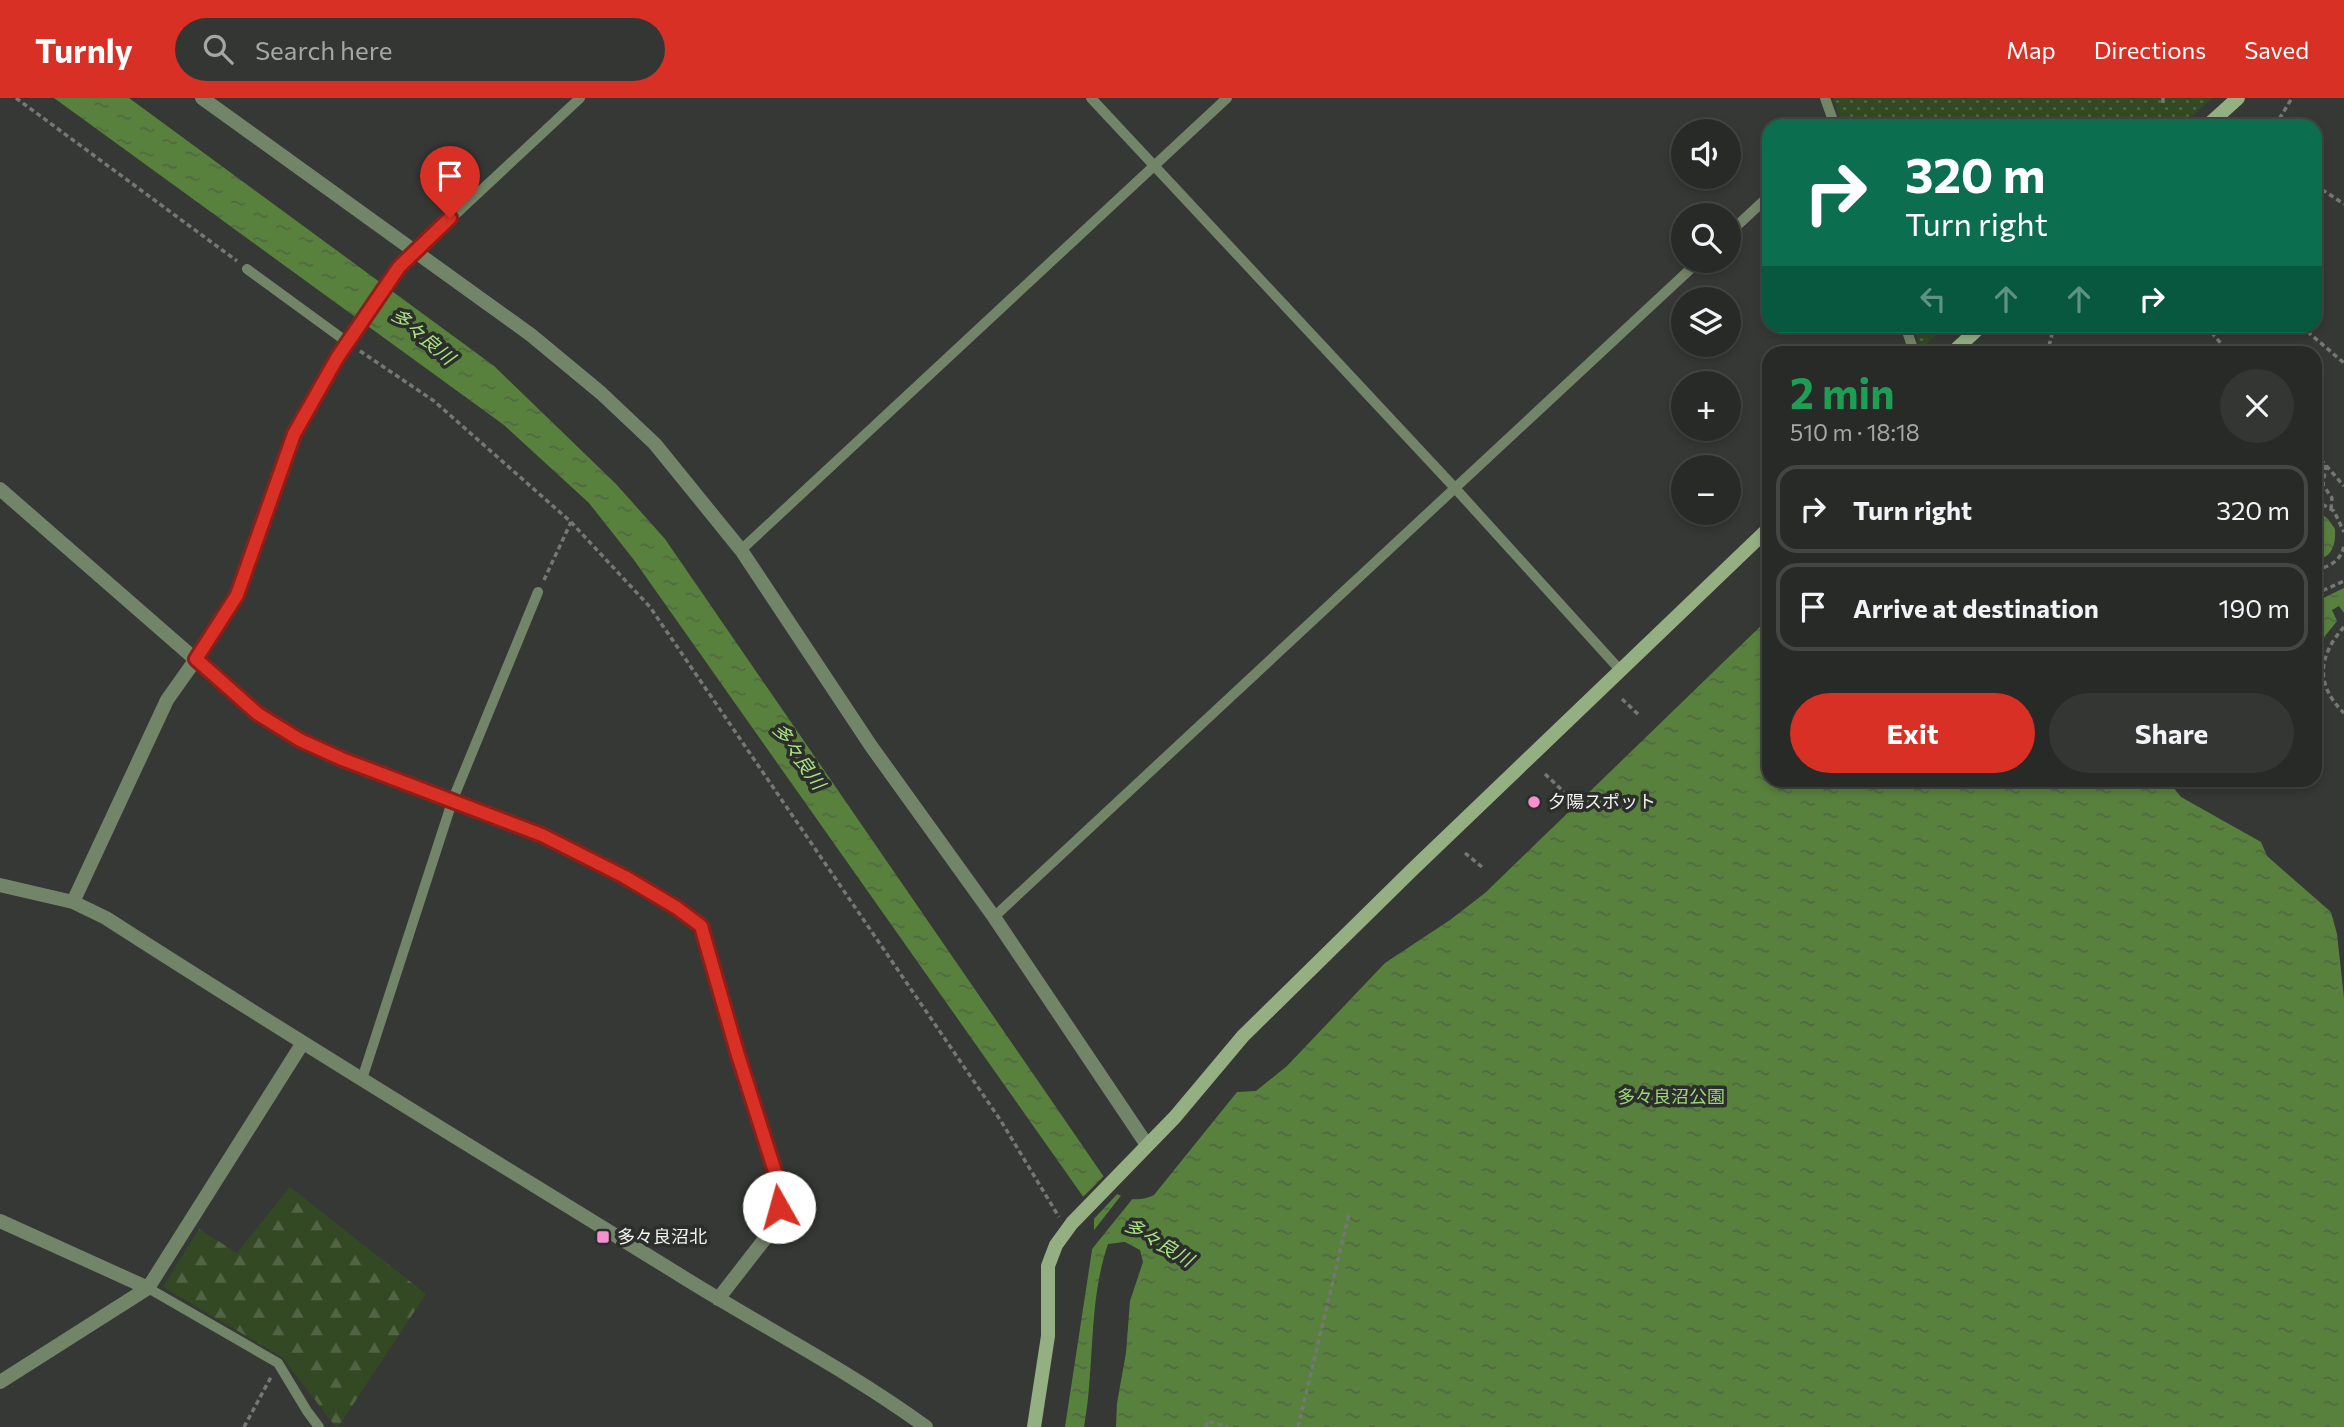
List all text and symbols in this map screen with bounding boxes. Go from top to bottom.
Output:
search box [175,18,665,81]
text: Turnly [35,29,133,70]
icon: search [199,30,237,68]
text: Search here [255,34,392,65]
text: Map [2006,35,2056,64]
text: Directions [2094,35,2206,64]
text: Saved [2244,35,2309,64]
map controls [1671,119,1741,525]
button: sound [1671,119,1741,189]
text: 320 m [1905,143,2046,203]
pin [420,146,480,218]
icon: right [1790,147,1881,238]
icon: arrive [431,157,469,195]
button: search [1671,203,1741,273]
text: Turn right [1905,203,2048,243]
icon: left [1914,280,1952,318]
icon: ahead [1987,280,2025,318]
icon: ahead [2060,280,2098,318]
icon: right [2133,280,2171,318]
button: layers [1671,287,1741,357]
water label: 多々良川 [387,302,461,370]
text: 2 min [1790,366,1895,418]
button: close [2220,369,2294,443]
button: + [1671,371,1741,441]
text: 510 m · 18:18 [1790,418,1920,446]
button: − [1671,455,1741,525]
icon: right [1794,490,1832,528]
text: Turn right [1853,494,1972,525]
text: 320 m [2216,494,2290,525]
icon: arrive [1794,588,1832,626]
text: Arrive at destination [1853,592,2099,623]
text: 190 m [2218,592,2290,623]
button: Exit [1790,693,2035,773]
button: Share [2049,693,2294,773]
water label: 多々良川 [768,718,832,795]
place label: 夕陽スポット [1548,790,1656,812]
marker: 夕陽スポット [1526,794,1542,810]
park label: 多々良沼公園 [1617,1085,1725,1107]
position arrow [742,1170,816,1244]
water label: 多々良川 [1121,1212,1199,1272]
place label: 多々良沼北 [617,1225,707,1247]
marker: 多々良沼北 [595,1229,611,1245]

